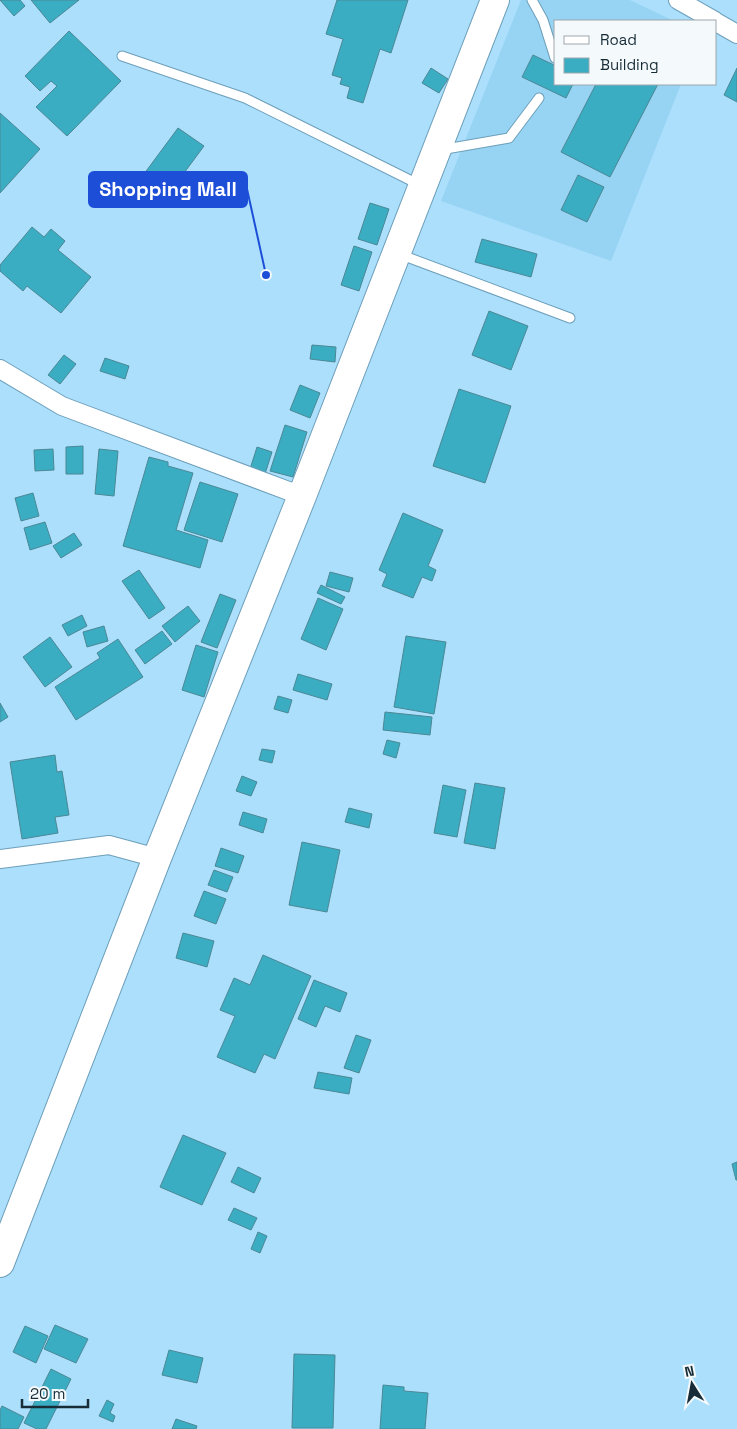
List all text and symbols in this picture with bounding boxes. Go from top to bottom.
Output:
legend [554,20,717,85]
text: Road [600,30,637,49]
text: Building [600,55,659,74]
callout: Shopping Mall [89,172,247,207]
text: Shopping Mall [99,176,237,202]
north arrow [667,1359,717,1409]
text: N [683,1362,696,1381]
scale bar [22,1376,89,1408]
text: 20 m [30,1384,65,1403]

